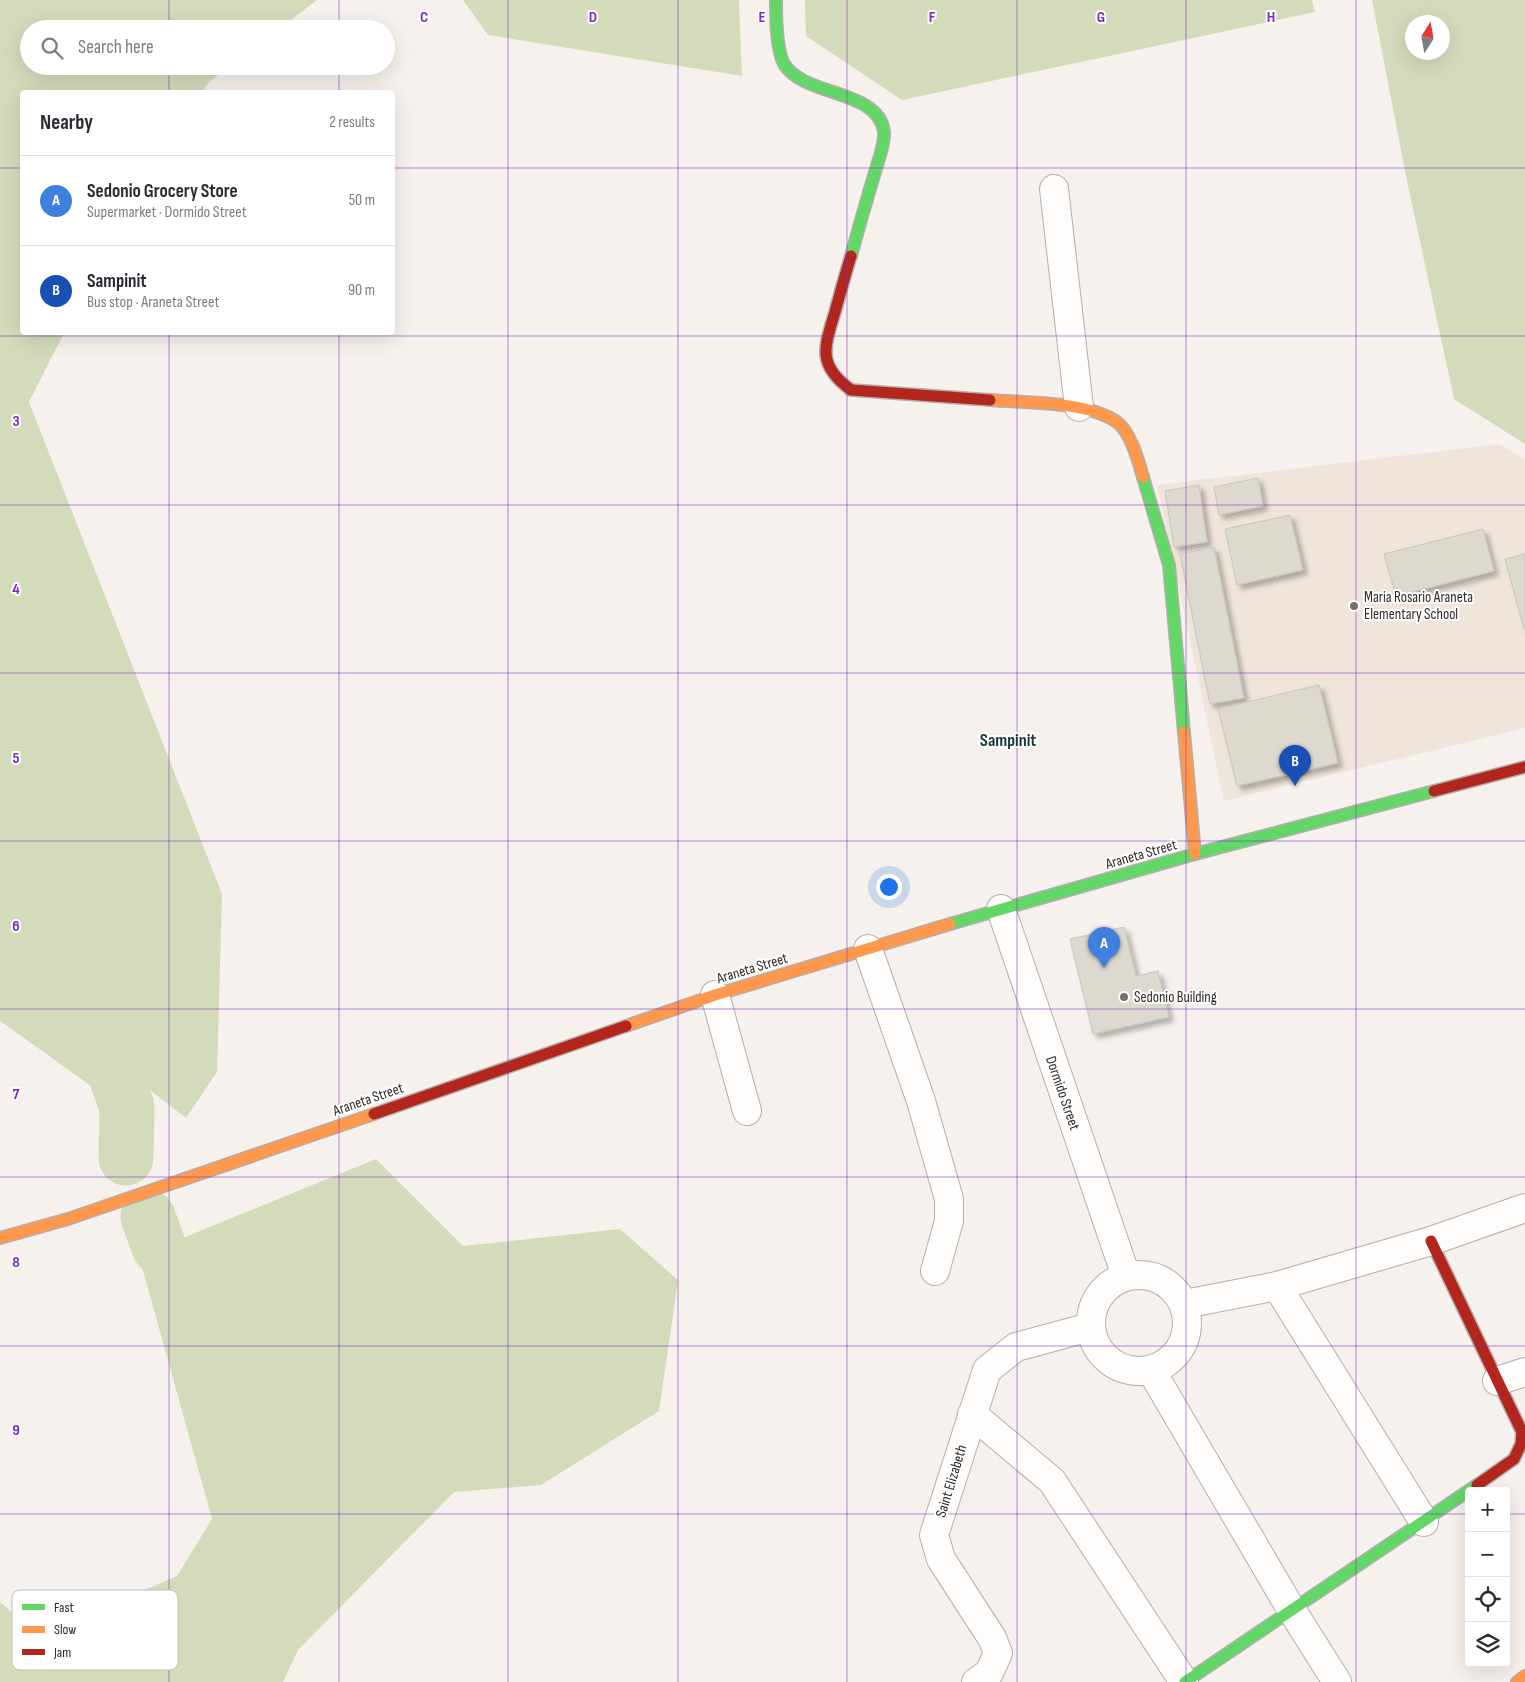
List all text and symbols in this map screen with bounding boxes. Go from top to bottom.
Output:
text: C [420,8,428,27]
text: D [589,8,597,27]
text: E [759,8,766,27]
text: F [929,8,936,27]
text: G [1097,8,1105,27]
text: H [1267,8,1275,27]
north arrow [1405,15,1450,60]
search box [20,20,395,75]
icon: search [38,34,66,62]
text: Search here [78,36,154,59]
text: Nearby [40,110,93,135]
text: 2 results [329,113,375,132]
text: Sedonio Grocery Store [87,180,238,203]
text: A [52,191,60,210]
text: 50 m [349,191,375,210]
text: Supermarket · Dormido Street [87,203,247,222]
text: Sampinit [87,270,147,293]
text: B [52,281,60,300]
text: 90 m [348,281,375,300]
text: Bus stop · Araneta Street [87,293,219,312]
text: 3 [12,412,20,431]
text: 4 [12,580,20,599]
place label: Maria Rosario Araneta Elementary School [1364,588,1473,624]
marker: Maria Rosario Araneta Elementary School [1348,600,1360,612]
district label: Sampinit [980,730,1036,751]
pin: B [1279,745,1311,786]
text: 5 [12,749,20,768]
street label: Araneta Street [1102,835,1179,874]
your location [876,874,902,900]
text: 6 [12,917,20,936]
pin: A [1088,927,1120,968]
street label: Araneta Street [713,949,790,989]
place label: Sedonio Building [1134,988,1217,1007]
marker: Sedonio Building [1118,991,1130,1003]
street label: Dormido Street [1041,1054,1084,1133]
street label: Araneta Street [329,1078,406,1121]
text: 7 [13,1085,20,1104]
text: 8 [12,1253,20,1272]
text: 9 [12,1421,20,1440]
street label: Saint Elizabeth [931,1443,972,1520]
map controls [1465,1487,1510,1667]
button: + [1465,1487,1510,1532]
button: − [1465,1532,1510,1577]
button: locate [1465,1577,1510,1622]
legend [12,1590,178,1670]
text: Fast [54,1599,74,1616]
text: Slow [54,1621,76,1638]
button: layers [1465,1622,1510,1667]
text: Jam [53,1644,71,1661]

